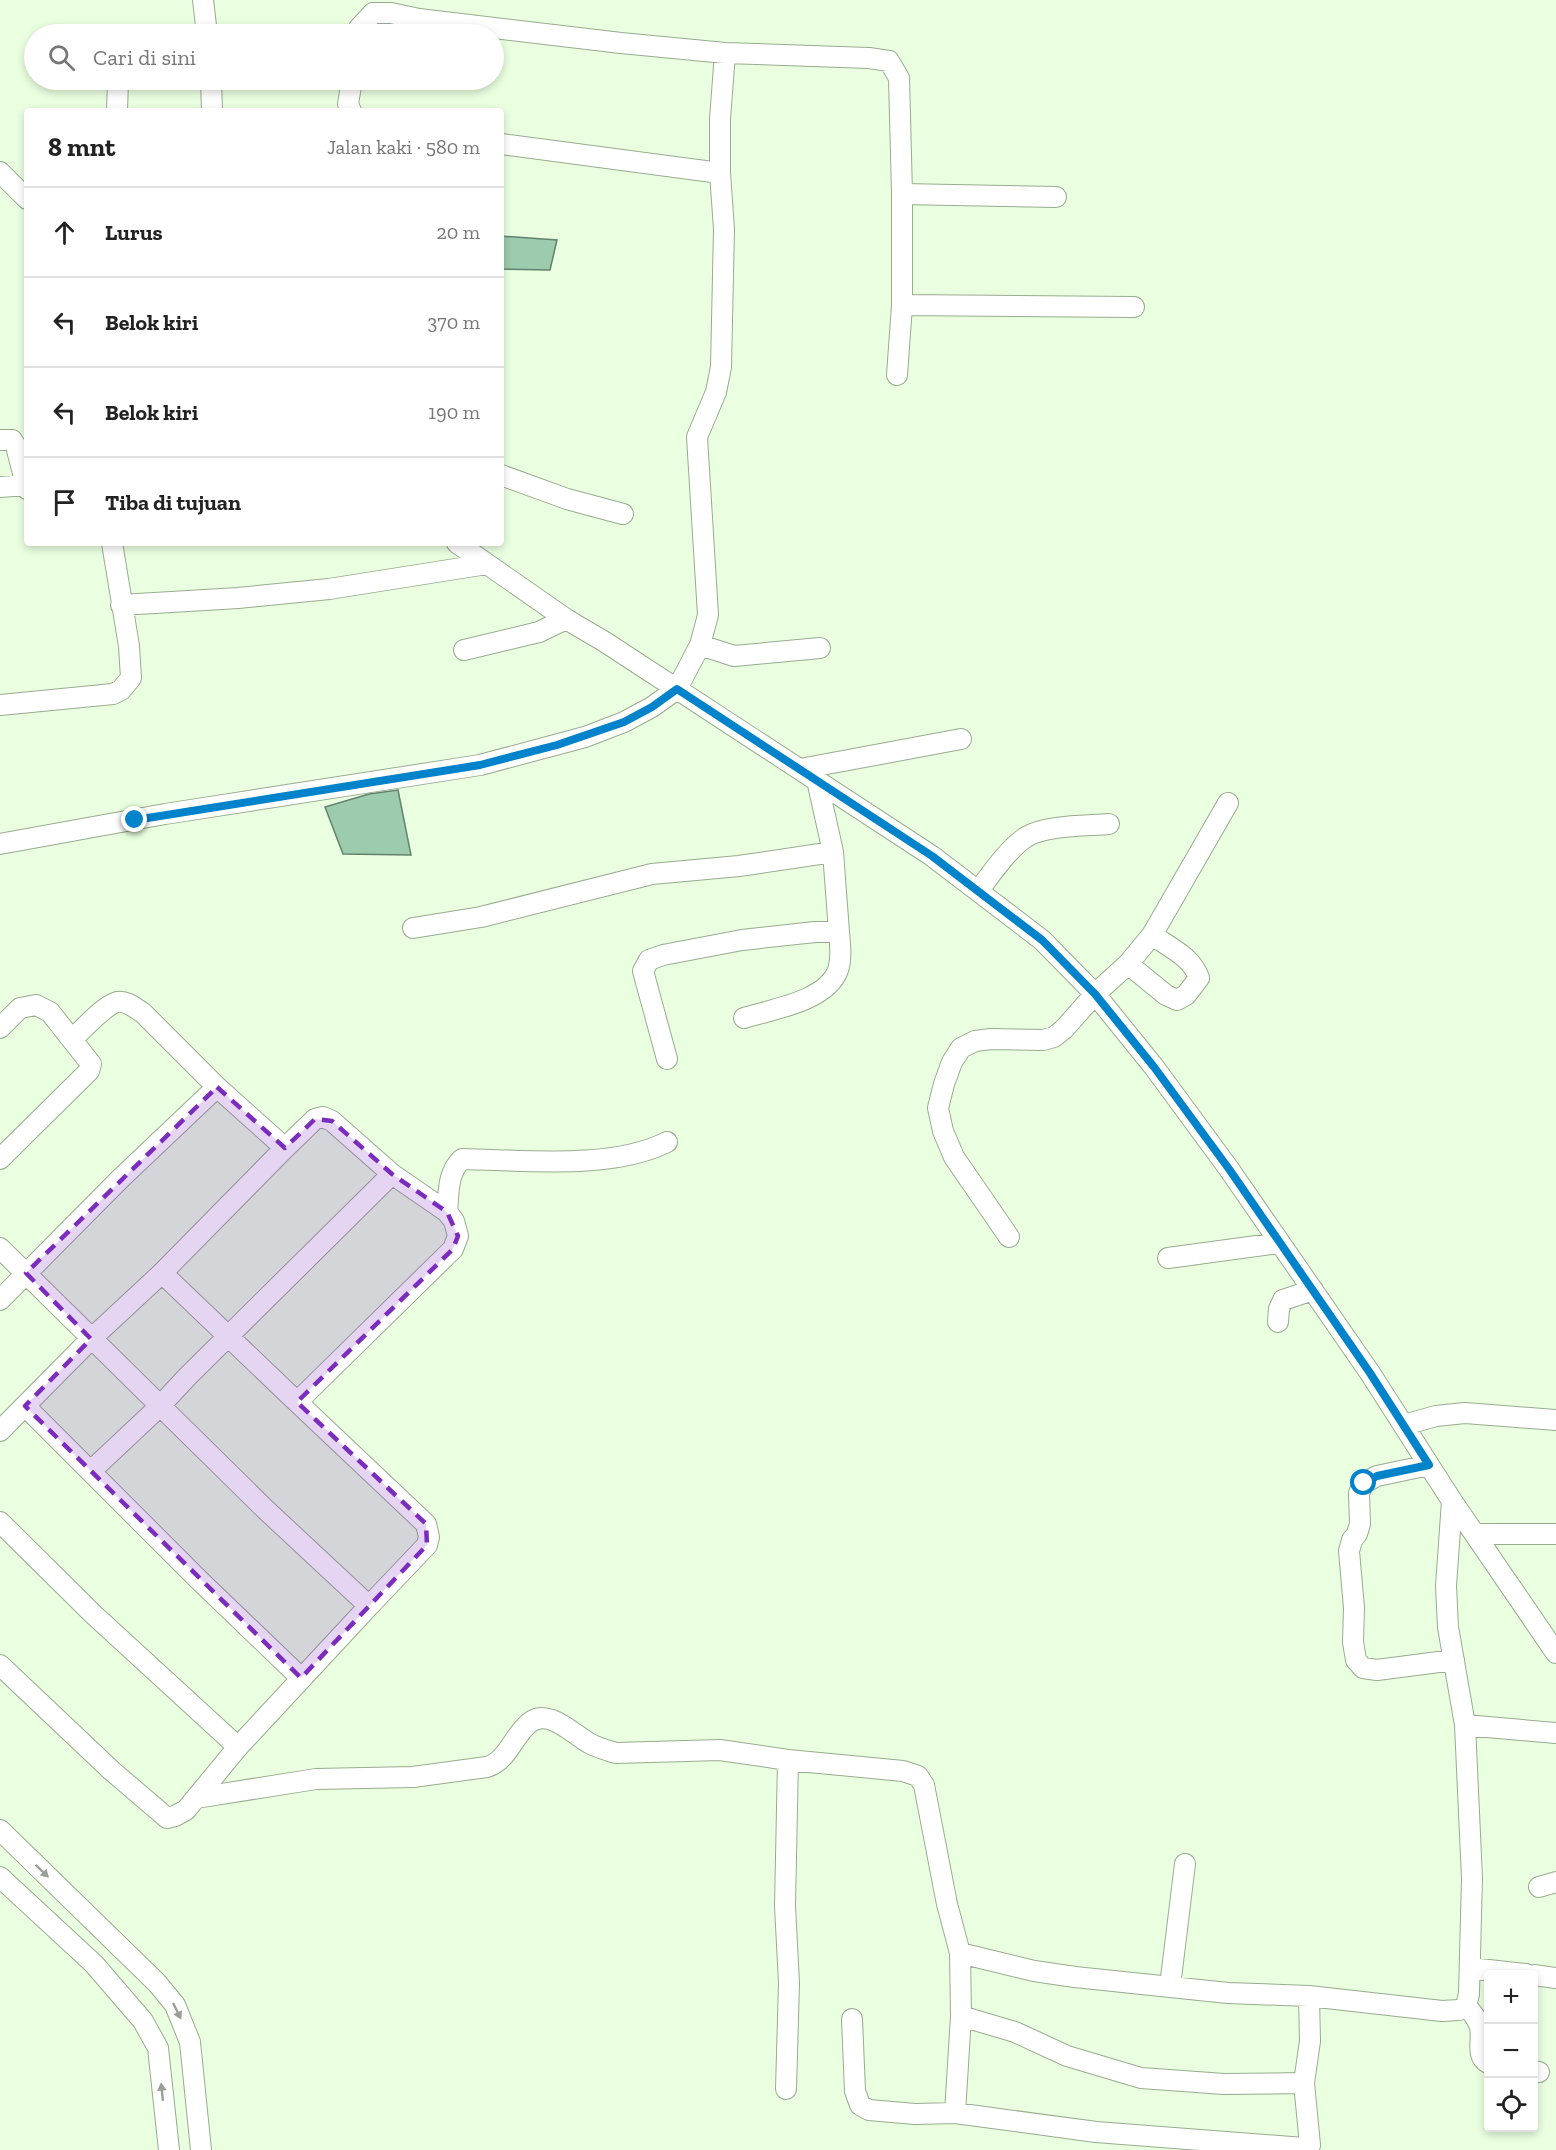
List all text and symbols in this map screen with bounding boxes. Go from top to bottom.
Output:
search box [24,24,504,90]
icon: search [45,41,78,74]
text: Cari di sini [93,44,196,71]
text: 8 mnt [48,131,115,163]
text: Jalan kaki · 580 m [327,135,480,159]
icon: ahead [48,216,81,249]
text: Lurus [105,219,163,246]
text: 20 m [436,220,480,244]
icon: left [48,306,81,339]
text: Belok kiri [105,309,198,336]
text: 370 m [427,310,480,334]
icon: left [48,396,81,429]
text: Belok kiri [105,399,198,426]
text: 190 m [428,400,480,424]
icon: arrive [48,486,81,519]
text: Tiba di tujuan [105,489,241,516]
route end [121,806,147,832]
route start [1350,1469,1376,1495]
one-way arrow [34,1864,49,1877]
map controls [1484,1970,1538,2132]
button: + [1484,1970,1538,2024]
one-way arrow [171,2002,181,2020]
button: − [1484,2024,1538,2078]
button: locate [1484,2078,1538,2132]
one-way arrow [157,2082,167,2101]

